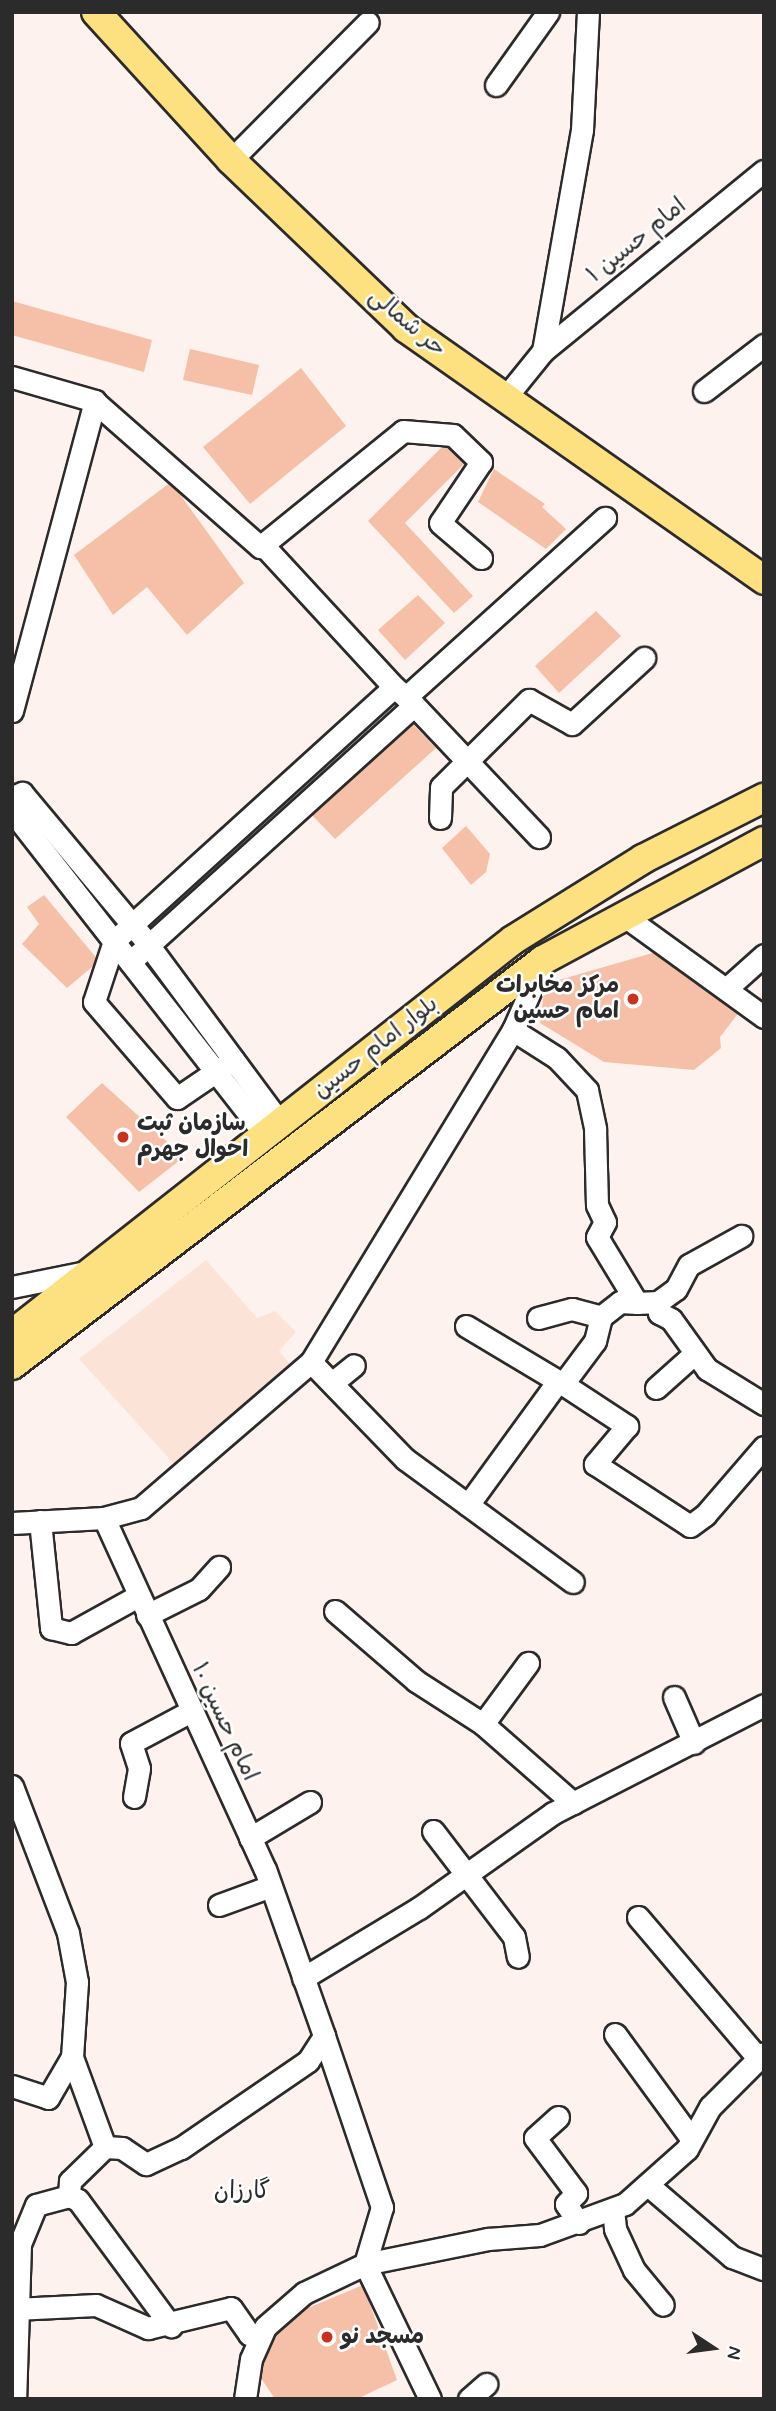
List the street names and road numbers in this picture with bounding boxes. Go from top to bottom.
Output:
street label: امام حسین ۱ [582,193,692,289]
street label: حر شمالی [363,283,451,363]
street label: بلوار امام حسین [308,991,444,1105]
street label: امام حسین ۱۰ [185,1658,263,1786]

